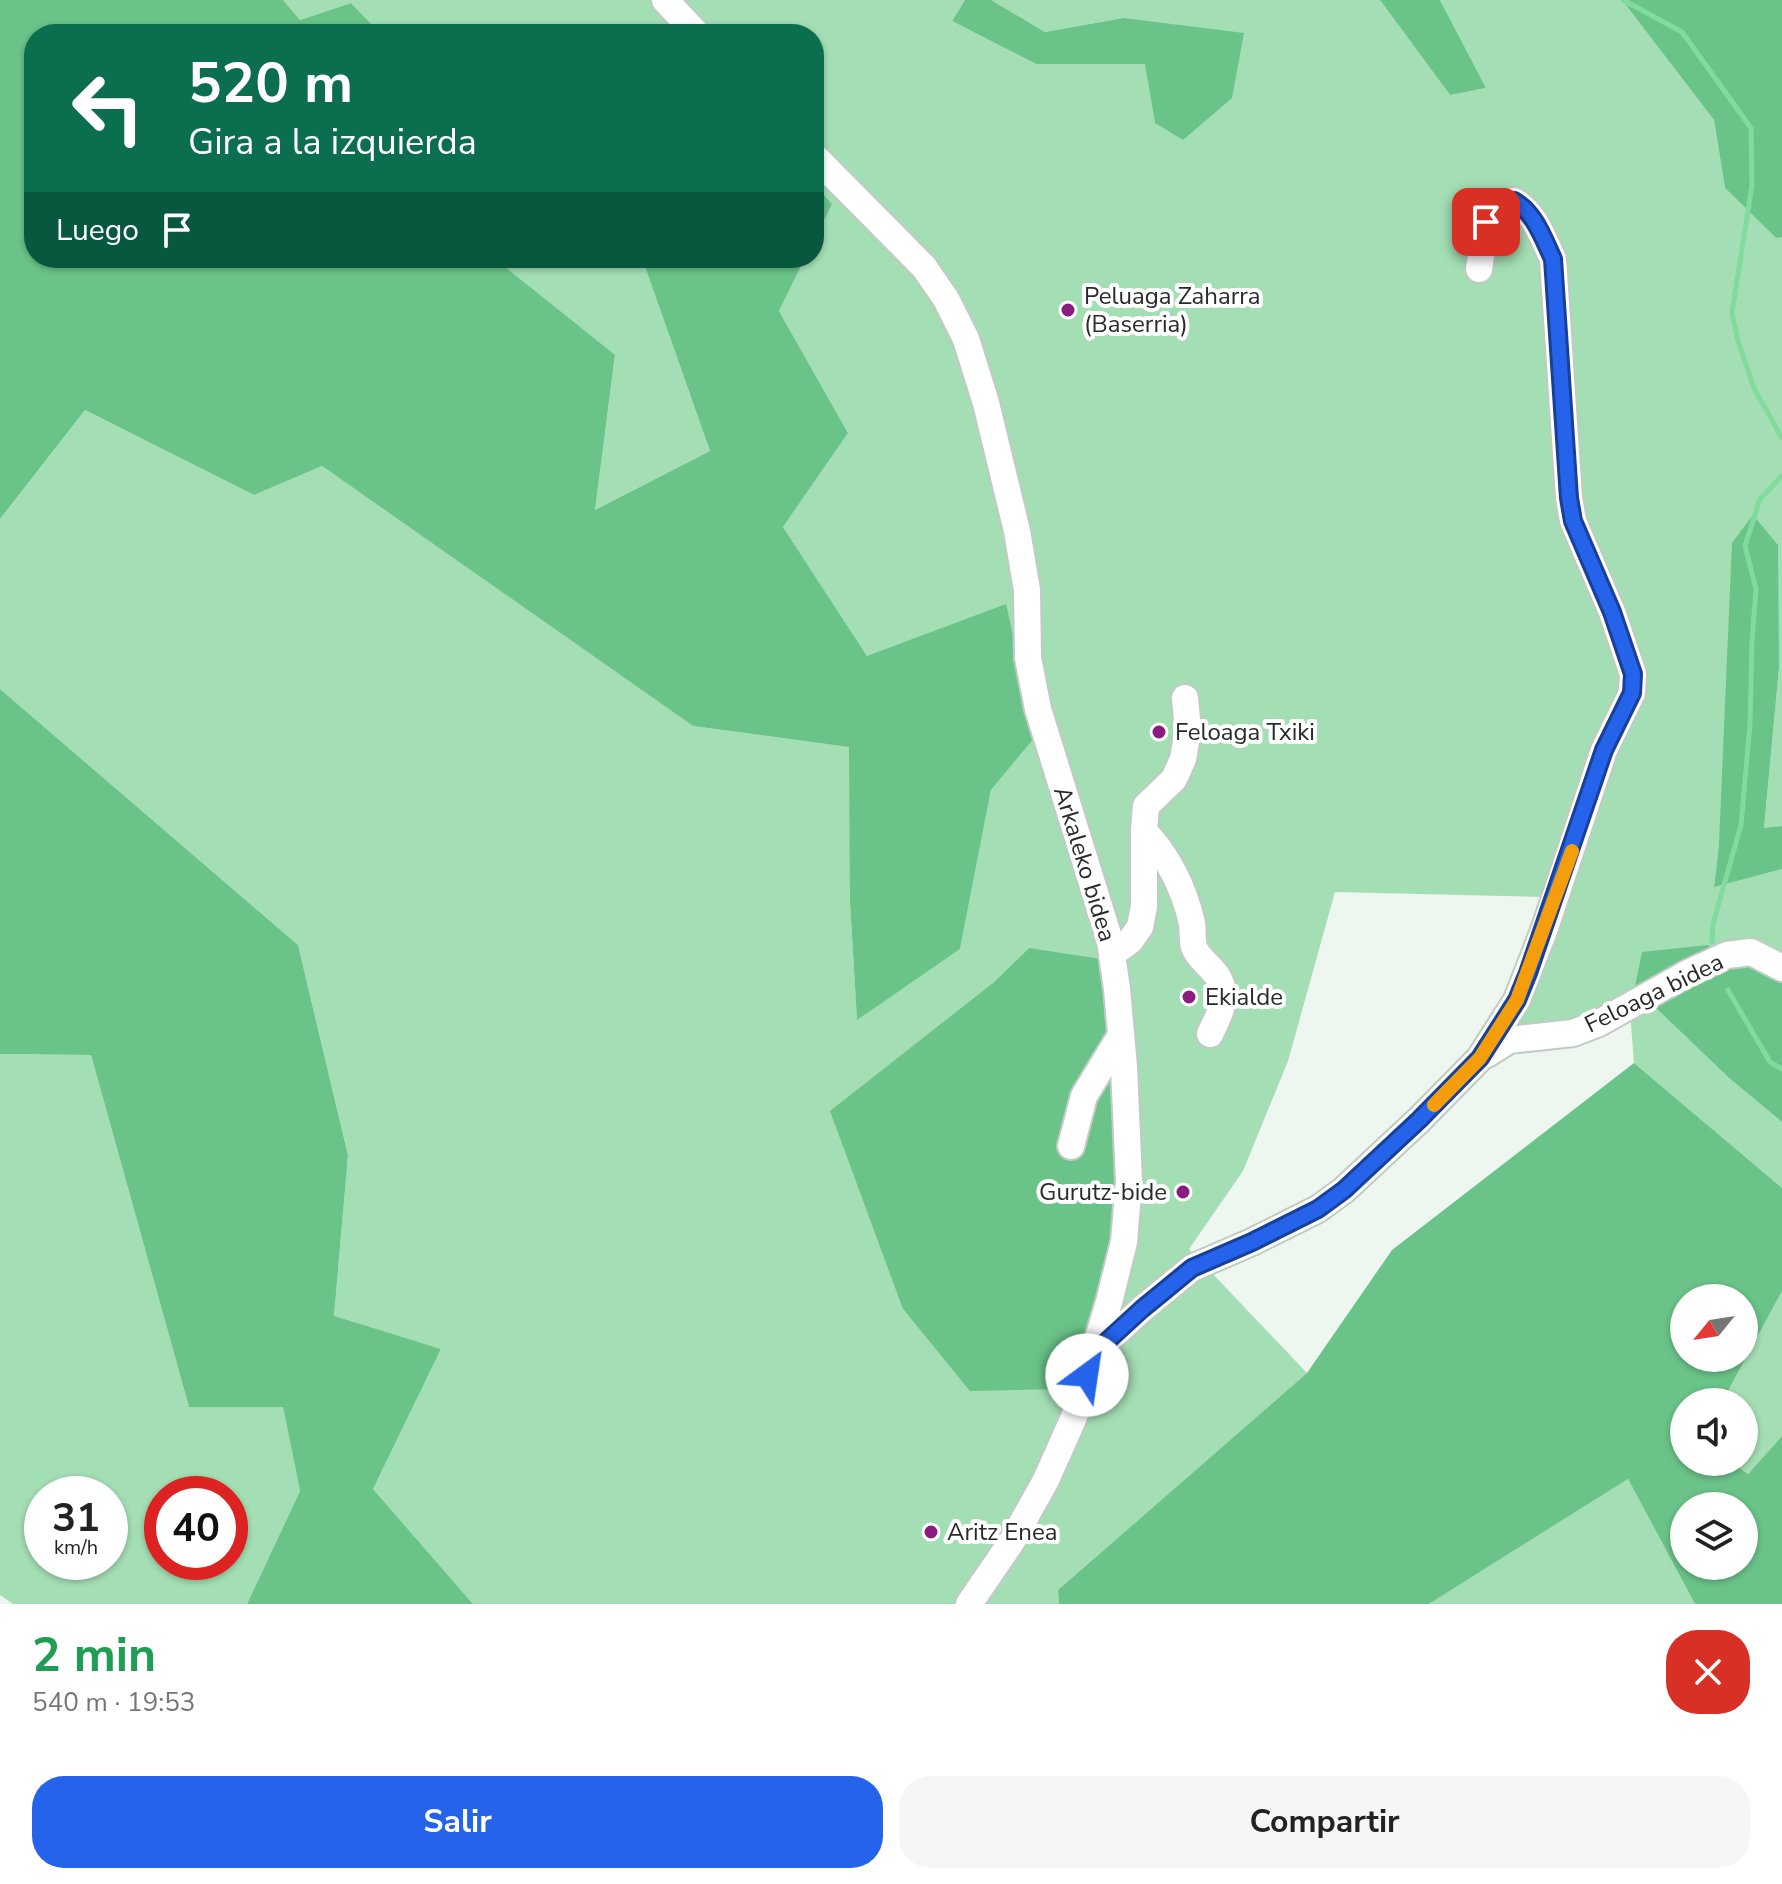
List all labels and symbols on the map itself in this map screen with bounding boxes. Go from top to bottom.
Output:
pin [1452,188,1520,256]
place label: Peluaga Zaharra (Baserria) [1084,280,1260,340]
marker: Peluaga Zaharra (Baserria) [1059,301,1077,319]
place label: Feloaga Txiki [1175,716,1315,748]
marker: Feloaga Txiki [1150,723,1168,741]
street label: Arkaleko bidea [1046,782,1124,946]
street label: Feloaga bidea [1579,946,1729,1040]
place label: Ekialde [1205,981,1283,1013]
marker: Ekialde [1180,988,1198,1006]
place label: Gurutz-bide [1039,1176,1167,1208]
marker: Gurutz-bide [1174,1183,1192,1201]
north arrow [1670,1284,1758,1372]
position arrow [1045,1333,1129,1417]
speed limit sign: 40 [144,1476,248,1580]
place label: Aritz Enea [947,1516,1057,1548]
marker: Aritz Enea [922,1523,940,1541]

